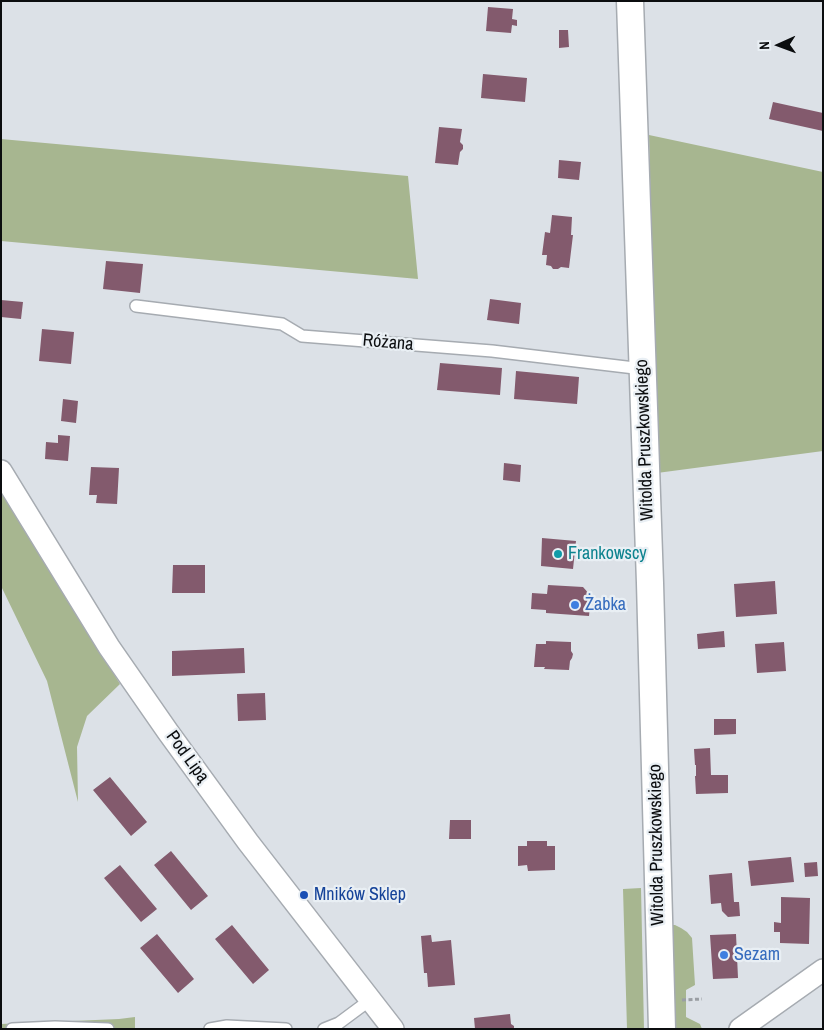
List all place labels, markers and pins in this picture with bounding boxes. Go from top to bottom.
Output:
place label: Frankowscy [568,543,647,565]
marker: Frankowscy [552,548,564,560]
place label: Żabka [585,594,626,616]
marker: Żabka [569,599,581,611]
place label: Mników Sklep [314,884,406,906]
marker: Mników Sklep [298,889,310,901]
place label: Sezam [734,944,780,966]
marker: Sezam [718,949,730,961]

